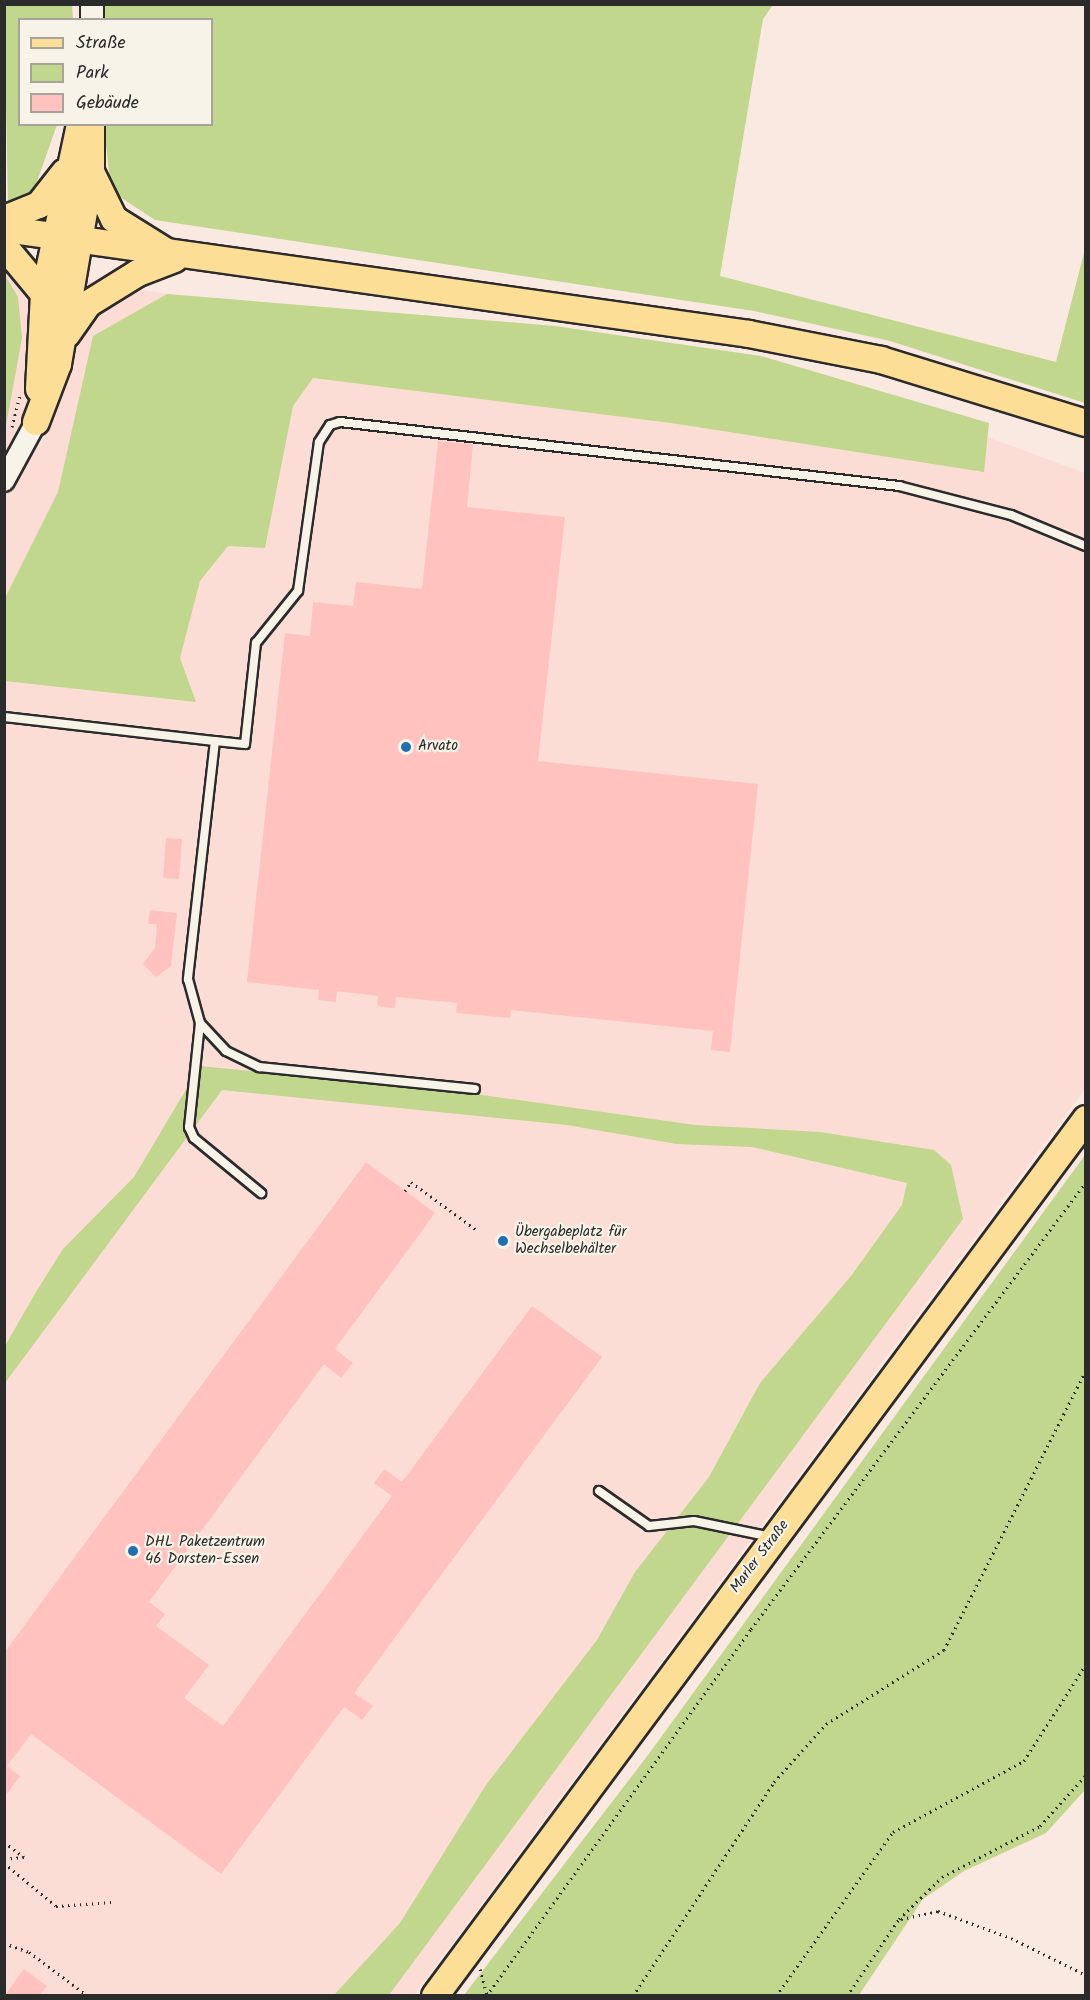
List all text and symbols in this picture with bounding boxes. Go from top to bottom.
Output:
legend [18,18,213,126]
text: Straße [76,29,126,58]
text: Park [76,59,109,88]
text: Gebäude [76,89,139,118]
place label: Arvato [418,738,458,756]
marker: Arvato [399,740,413,754]
place label: Übergabeplatz für Wechselbehälter [515,1223,626,1258]
marker: Übergabeplatz für Wechselbehälter [496,1234,510,1248]
street label: Marler Straße [727,1517,793,1597]
place label: DHL Paketzentrum 46 Dorsten-Essen [145,1533,265,1568]
marker: DHL Paketzentrum 46 Dorsten-Essen [126,1544,140,1558]

